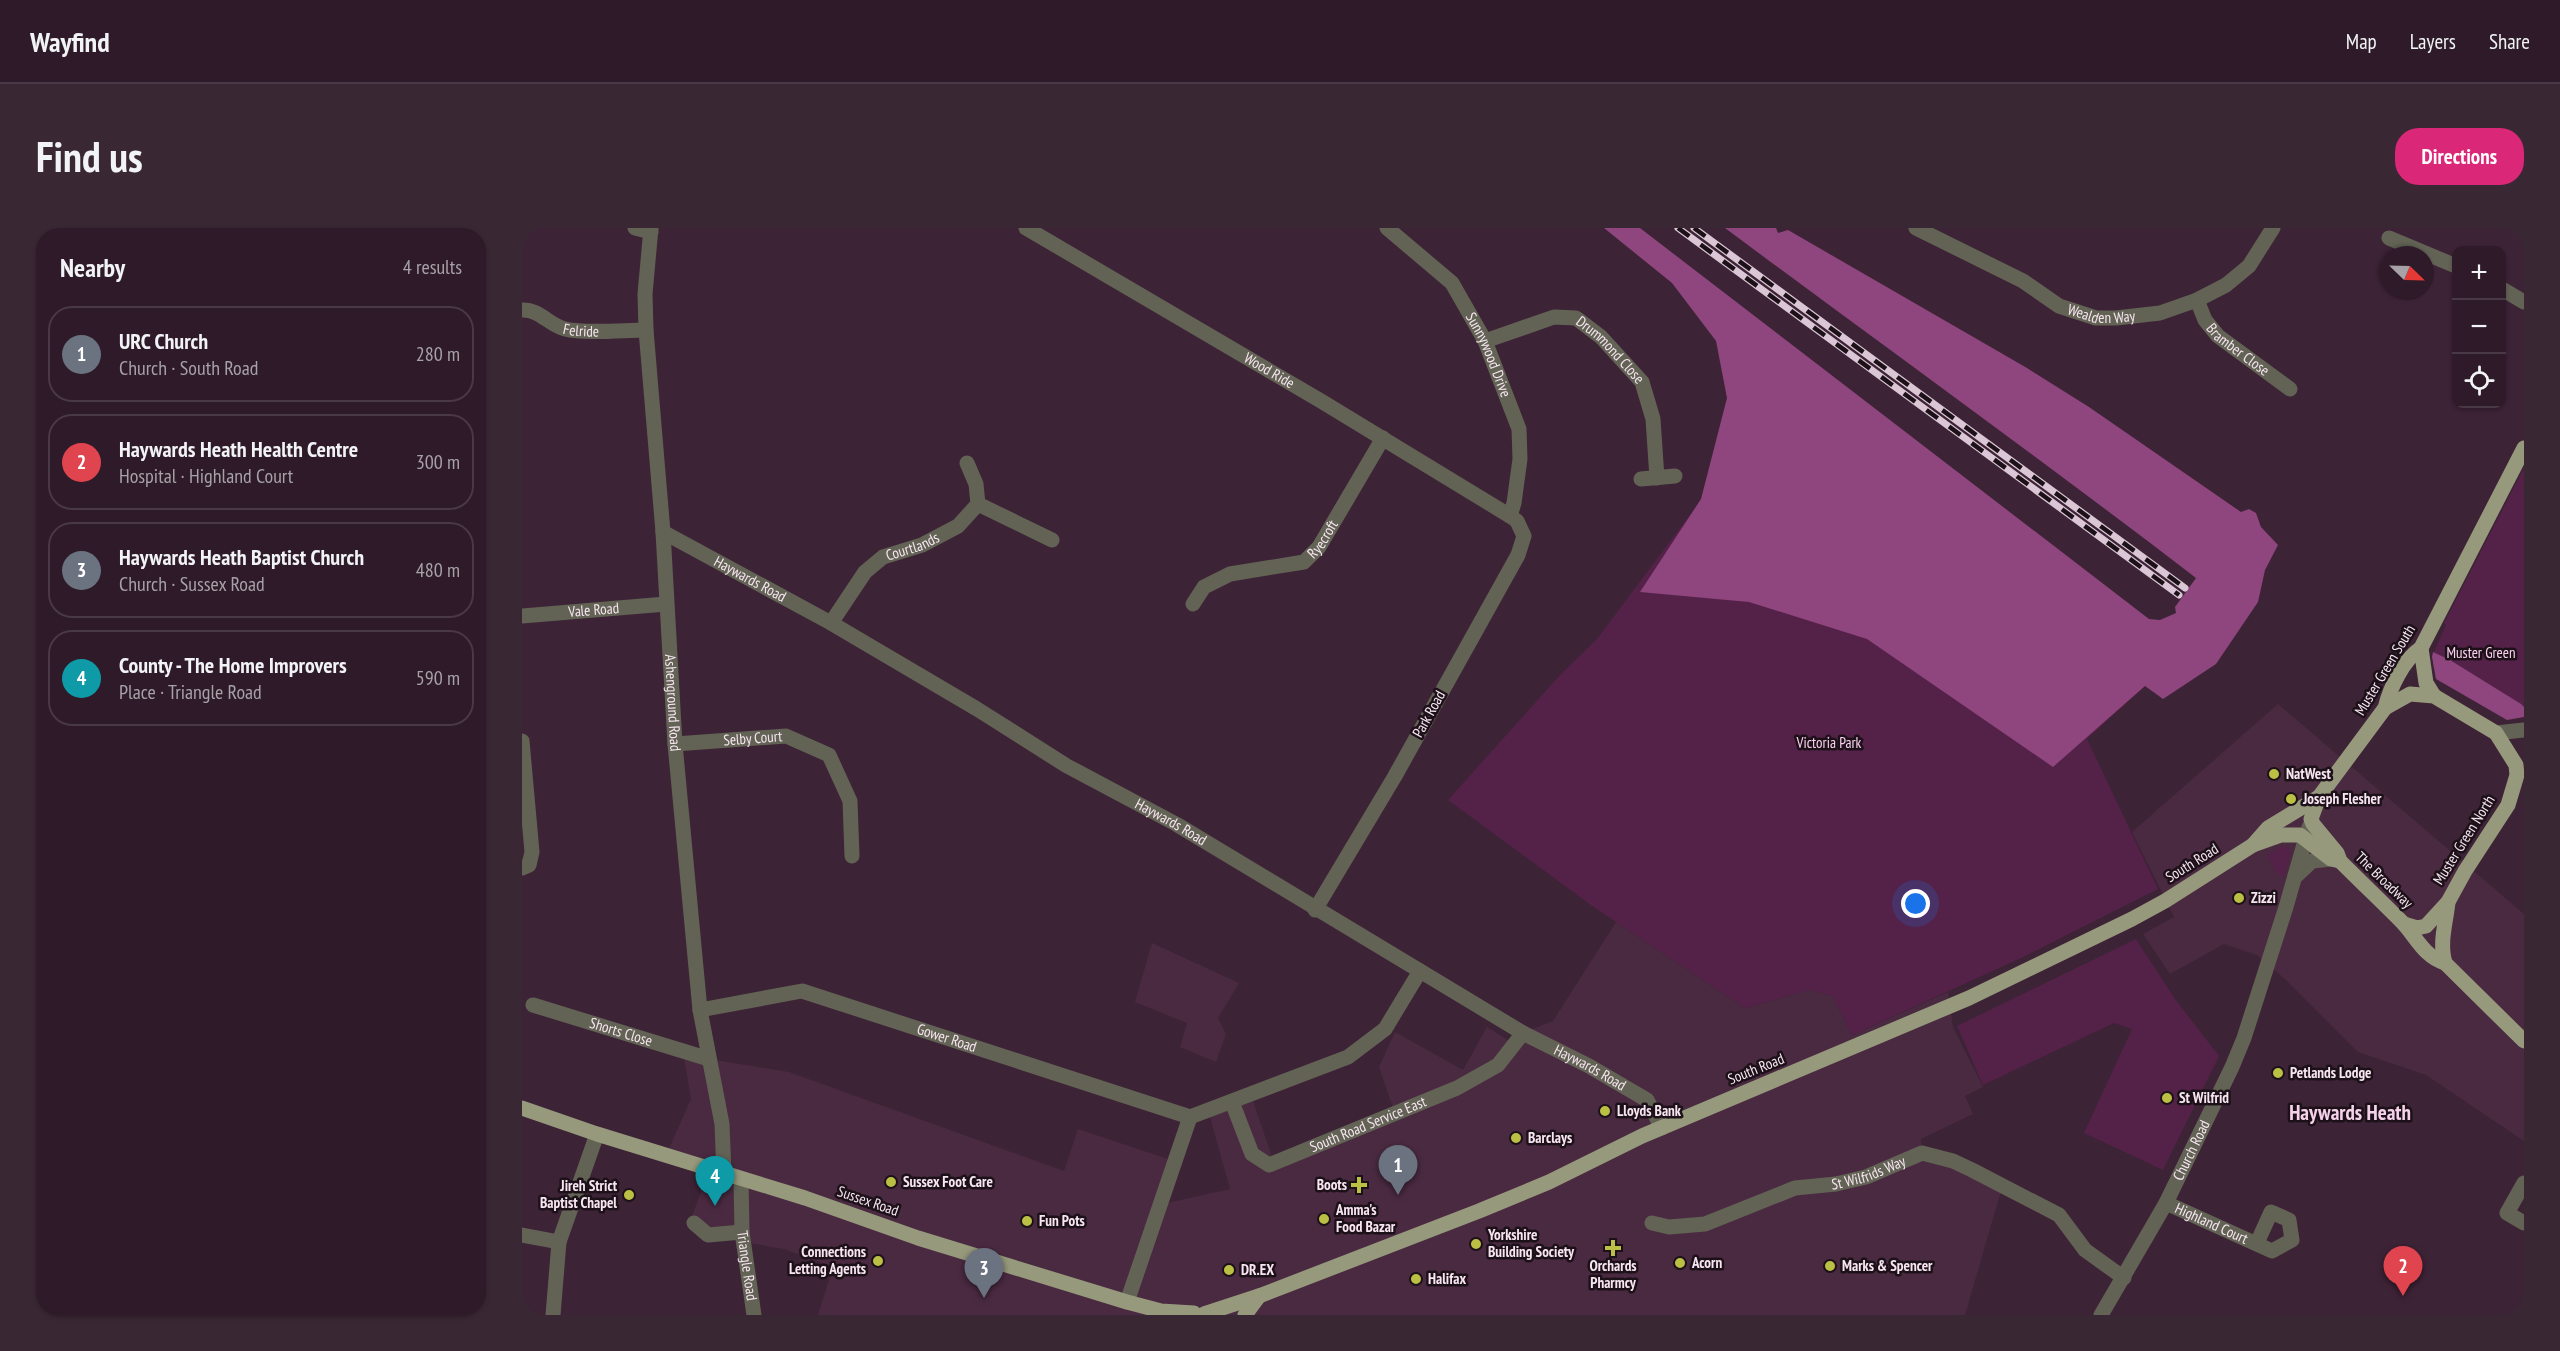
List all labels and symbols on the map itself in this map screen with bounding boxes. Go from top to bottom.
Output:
north arrow [2380,246,2434,300]
street label: Wealden Way [2065,299,2136,327]
street label: Sunnywood Drive [1462,309,1516,400]
street label: Drummond Close [1572,312,1649,387]
street label: Felride [561,319,599,341]
street label: Bramber Close [2202,319,2273,380]
street label: Wood Ride [1241,348,1298,392]
street label: Ryecroft [1303,516,1342,562]
street label: Courtlands [883,528,942,565]
street label: Haywards Road [711,551,790,606]
street label: Vale Road [567,598,620,621]
street label: Muster Green South [2350,621,2419,718]
park label: Muster Green [2447,643,2515,662]
street label: Ashenground Road [661,654,686,752]
street label: Park Road [1408,687,1449,741]
street label: Selby Court [723,726,783,749]
park label: Victoria Park [1796,733,1862,752]
place label: NatWest [2286,764,2331,783]
marker: NatWest [2267,767,2281,781]
place label: Joseph Flesher [2302,789,2382,808]
street label: Muster Green North [2429,791,2499,888]
marker: Joseph Flesher [2284,792,2298,806]
street label: Haywards Road [1132,794,1210,849]
street label: South Road [2162,839,2222,886]
street label: The Broadway [2351,847,2418,912]
place label: Zizzi [2251,888,2276,907]
your location [1901,889,1930,918]
marker: Zizzi [2232,891,2246,905]
street label: Shorts Close [587,1013,655,1050]
street label: Gower Road [915,1019,979,1056]
street label: Haywards Road [1551,1040,1630,1095]
street label: South Road [1725,1049,1787,1088]
place label: Petlands Lodge [2290,1063,2371,1082]
marker: Petlands Lodge [2271,1066,2285,1080]
place label: St Wilfrid [2179,1088,2229,1107]
marker: St Wilfrid [2160,1091,2174,1105]
street label: South Road Service East [1307,1092,1429,1156]
district label: Haywards Heath [2289,1099,2411,1126]
place label: Lloyds Bank [1617,1101,1682,1120]
marker: Lloyds Bank [1598,1104,1612,1118]
street label: Church Road [2168,1117,2214,1183]
place label: Barclays [1528,1128,1572,1147]
marker: Barclays [1509,1131,1523,1145]
pin: 1 [1378,1146,1418,1195]
street label: St Wilfrids Way [1831,1151,1909,1193]
pin: 4 [696,1156,734,1206]
place label: Sussex Foot Care [903,1172,993,1191]
marker: Sussex Foot Care [884,1175,898,1189]
place label: Boots [1317,1175,1347,1194]
place label: Jireh Strict Baptist Chapel [540,1176,618,1212]
marker: Boots [1352,1178,1366,1192]
street label: Sussex Road [835,1181,901,1220]
marker: Jireh Strict Baptist Chapel [622,1188,636,1202]
street label: Highland Court [2172,1198,2251,1248]
place label: Amma's Food Bazar [1335,1200,1396,1236]
place label: Fun Pots [1039,1211,1085,1230]
marker: Amma's Food Bazar [1317,1212,1331,1226]
marker: Fun Pots [1020,1214,1034,1228]
place label: Yorkshire Building Society [1487,1225,1575,1261]
street label: Triangle Road [733,1229,762,1302]
marker: Yorkshire Building Society [1469,1237,1483,1251]
marker: Orchards Pharmcy [1606,1241,1620,1255]
place label: Connections Letting Agents [789,1242,866,1278]
pin: 2 [2384,1246,2422,1296]
pin: 3 [964,1248,1004,1298]
place label: Acorn [1691,1253,1722,1272]
marker: Connections Letting Agents [871,1254,885,1268]
place label: Orchards Pharmcy [1589,1256,1637,1292]
marker: Acorn [1673,1256,1687,1270]
place label: Marks & Spencer [1842,1256,1933,1275]
marker: Marks & Spencer [1823,1259,1837,1273]
place label: DR.EX [1241,1260,1274,1279]
marker: DR.EX [1222,1263,1236,1277]
place label: Halifax [1428,1269,1466,1288]
marker: Halifax [1409,1272,1423,1286]

